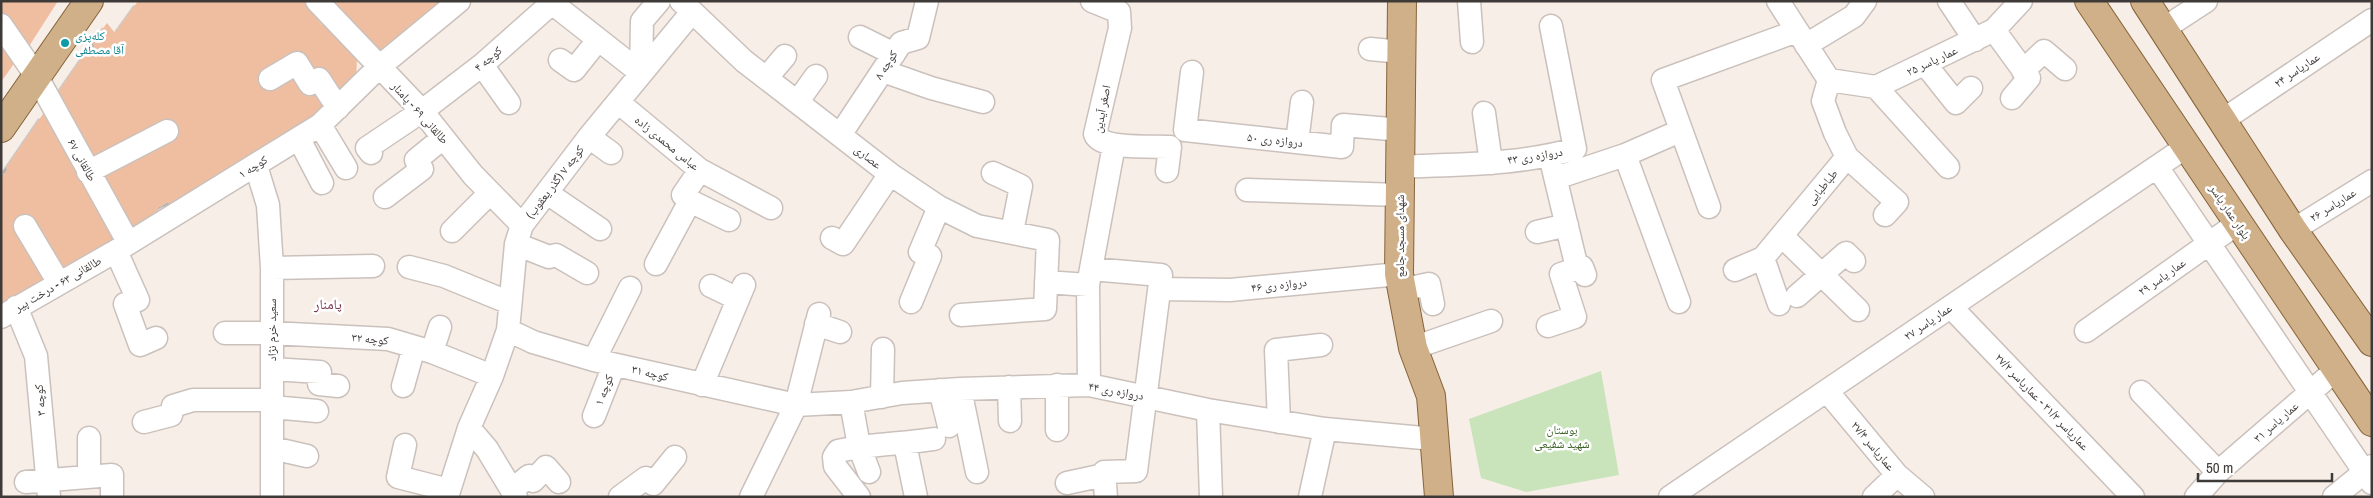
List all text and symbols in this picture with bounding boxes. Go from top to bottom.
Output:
place label: کله‌پزی آقا مصطفی [75,28,125,58]
marker: کله‌پزی آقا مصطفی [59,37,71,49]
street label: عمار یاسر ۲۵ [1904,42,1960,80]
street label: کوچه ۴ [471,43,505,75]
street label: کوچه ۸ [871,47,901,83]
street label: عماریاسر ۲۴ [2271,49,2323,91]
street label: طالقانی ۶۹ - پامنار [387,78,452,148]
street label: اصغر آیدین [1090,83,1115,134]
street label: عباس محمدی زاده [631,112,703,174]
street label: دروازه ری ۵۰ [1246,129,1304,151]
street label: طالقانی ۶۷ [64,136,100,184]
street label: عصاری [851,141,885,173]
street label: کوچه ۷ (گذر یعقوب) [522,142,588,222]
street label: دروازه ری ۴۳ [1506,144,1564,168]
street label: کوچه ۱ [235,152,271,182]
street label: طباطبایی [1803,166,1841,208]
street label: بلوار عمار یاسر [2205,180,2254,243]
street label: عماریاسر ۲۶ [2307,184,2359,226]
street label: شهدای مسجد جامع [1392,194,1408,277]
street label: طالقانی ۶۳ - درخت پیر [11,253,105,316]
street label: عمار یاسر ۲۹ [2135,255,2189,299]
street label: دروازه ری ۴۶ [1250,274,1308,296]
district label: پامنار [313,295,342,313]
street label: سعید خرم نژاد [264,299,280,361]
street label: عمار یاسر ۲۷ [1901,300,1955,344]
street label: کوچه ۳۲ [351,329,389,349]
street label: عماریاسر ۳۱/۳ - عماریاسر ۲۷/۲ [1991,350,2093,454]
street label: کوچه ۳۱ [630,361,670,385]
street label: کوچه ۱ [591,372,617,408]
street label: دروازه ری ۴۴ [1087,378,1145,404]
street label: کوچه ۳ [31,383,49,417]
street label: عمار یاسر ۳۱ [2250,398,2302,446]
street label: عماریاسر ۲۷/۴ [1848,418,1898,474]
park label: بوستان شهید شفیعی [1534,422,1590,452]
scale bar [2198,450,2332,482]
text: 50 m [2206,457,2233,478]

